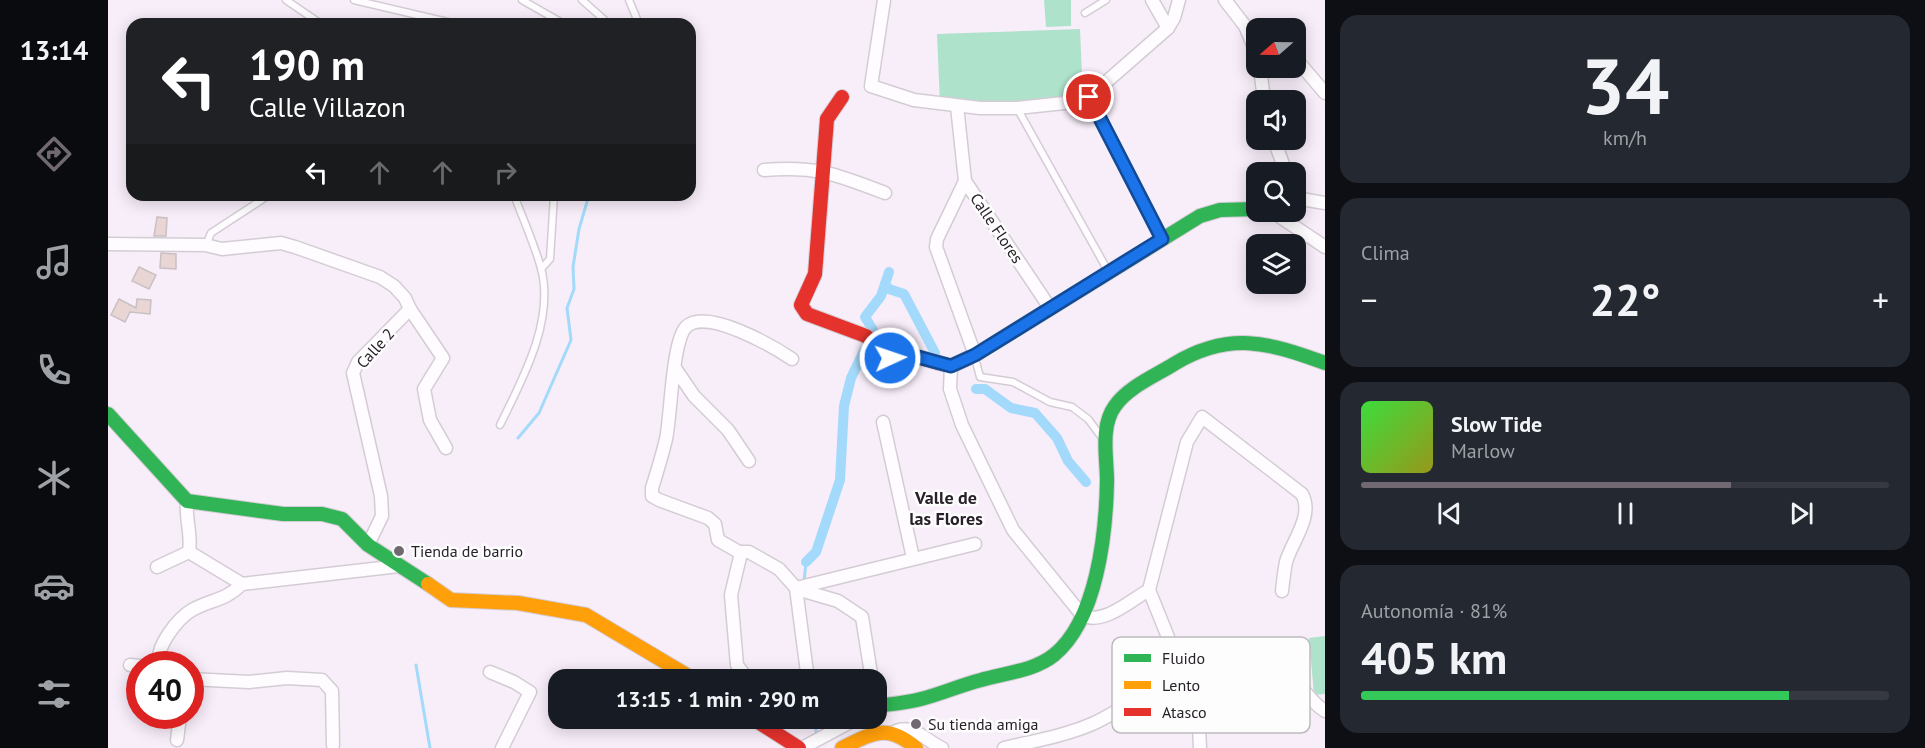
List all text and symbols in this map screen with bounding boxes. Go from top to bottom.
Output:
north arrow [1246,18,1306,78]
map controls [1246,18,1306,294]
text: 13:14 [20,33,88,67]
text: 34 [1581,35,1669,136]
text: 190 m [249,37,365,92]
icon: left [150,42,228,120]
pin [1063,71,1114,122]
icon: arrive [1072,80,1105,113]
text: Calle Villazon [249,90,406,124]
button: sound [1246,90,1306,150]
text: km/h [1603,125,1647,151]
icon: directions [33,133,75,175]
icon: left [300,156,333,189]
icon: ahead [363,156,396,189]
icon: ahead [426,156,459,189]
icon: right [489,156,522,189]
button: search [1246,162,1306,222]
street label: Calle Flores [966,189,1028,267]
button: layers [1246,234,1306,294]
text: Clima [1361,240,1410,266]
icon: music [33,241,75,283]
text: 22° [1590,270,1660,328]
text: − [1361,278,1378,321]
text: + [1872,278,1889,321]
street label: Calle 2 [352,324,398,372]
position arrow [858,326,922,390]
icon: phone [33,349,75,391]
text: Slow Tide [1451,410,1542,438]
text: Marlow [1451,438,1515,464]
icon: climate [33,457,75,499]
district label: Valle de las Flores [909,486,983,530]
icon: previous [1433,497,1466,530]
icon: pause [1609,497,1642,530]
icon: next [1785,497,1818,530]
place label: Tienda de barrio [411,541,523,561]
marker: Tienda de barrio [392,544,406,558]
icon: car [33,565,75,607]
text: Autonomía · 81% [1361,598,1507,624]
text: 405 km [1361,628,1507,686]
legend [1112,637,1310,733]
text: Fluido [1162,648,1205,668]
speed limit sign: 40 [126,651,204,729]
icon: filters [33,673,75,715]
text: Lento [1162,675,1200,695]
text: 13:15 · 1 min · 290 m [616,685,819,713]
text: Atasco [1162,702,1207,722]
place label: Su tienda amiga [928,714,1039,734]
marker: Su tienda amiga [909,717,923,731]

